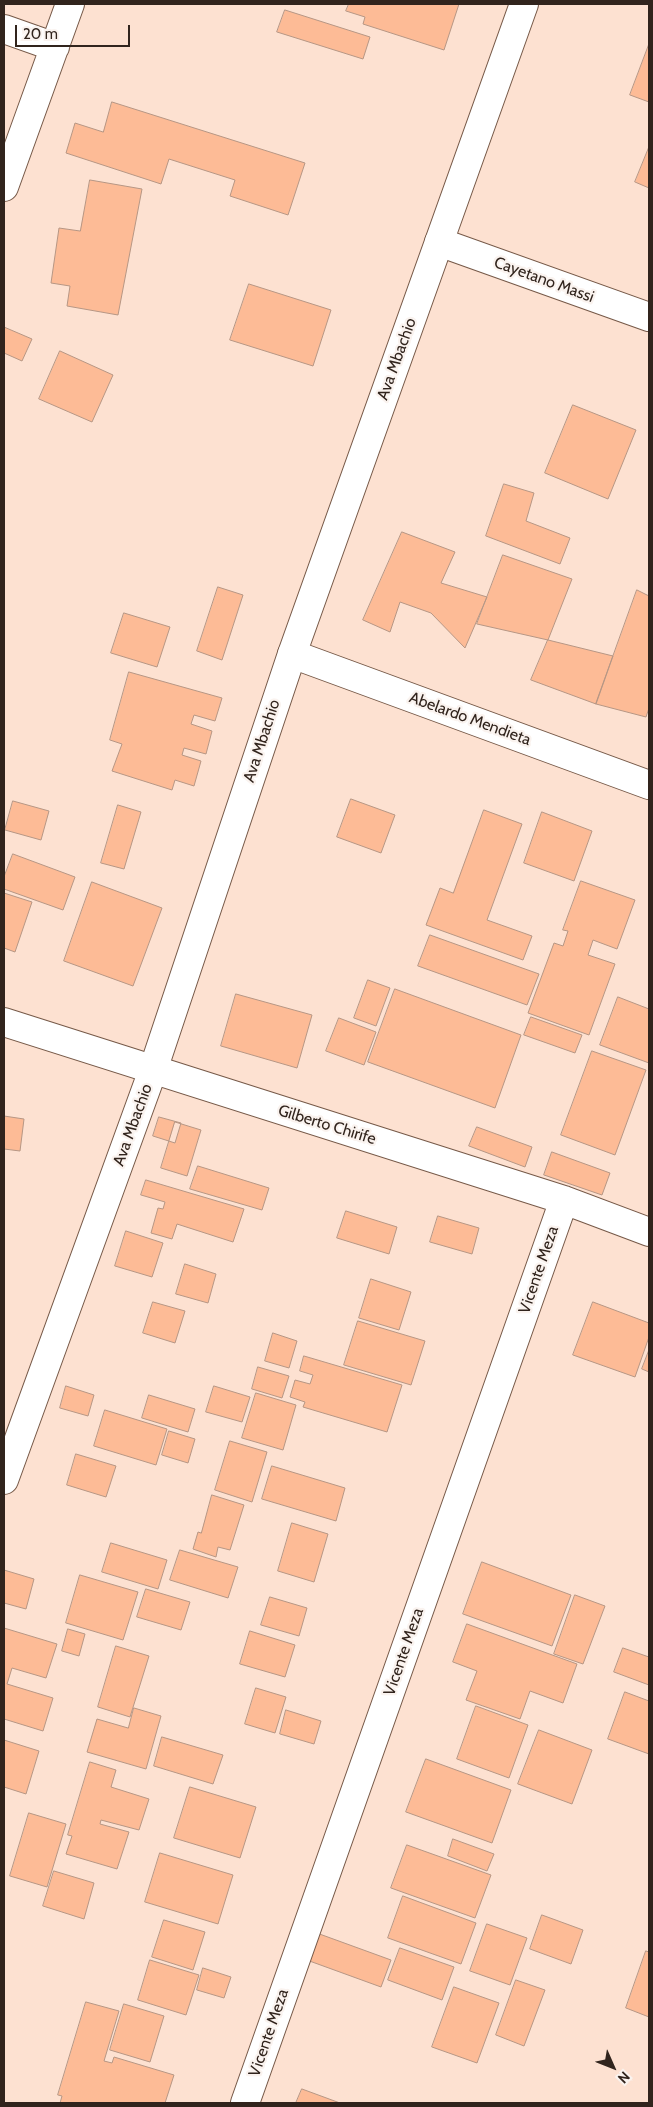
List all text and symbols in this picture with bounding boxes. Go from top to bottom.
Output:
scale bar [18,15,132,47]
text: 20 m [23,25,58,43]
street label: Cayetano Massi [491,253,597,307]
street label: Ava Mbachio [373,315,421,403]
street label: Abelardo Mendieta [407,688,533,750]
street label: Ava Mbachio [240,697,284,785]
street label: Ava Mbachio [109,1081,157,1169]
street label: Gilberto Chirife [276,1101,378,1149]
street label: Vicente Meza [515,1224,563,1316]
street label: Vicente Meza [380,1606,428,1698]
street label: Vicente Meza [245,1987,293,2079]
north arrow [588,2042,638,2092]
text: N [614,2068,634,2087]

